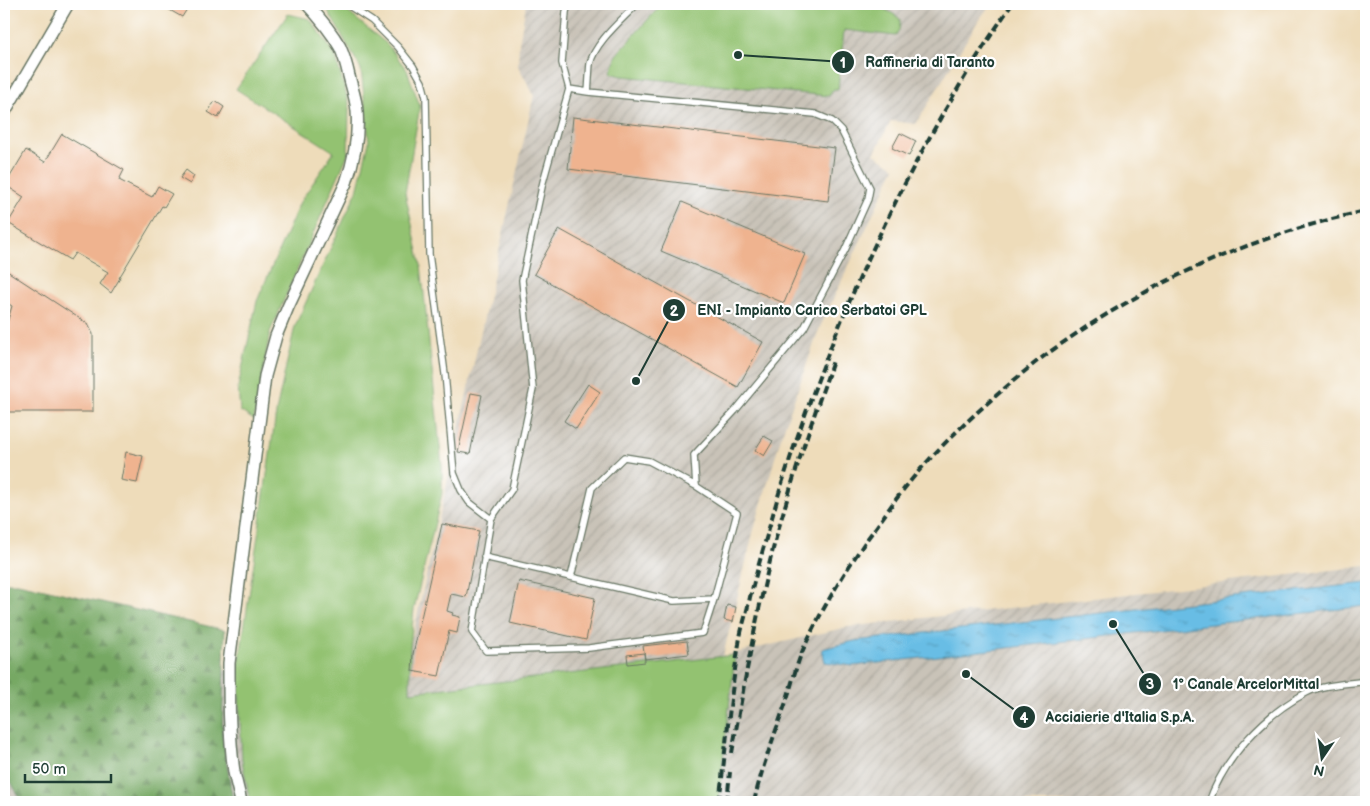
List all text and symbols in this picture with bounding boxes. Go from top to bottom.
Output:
callout: Raffineria di Taranto [830,48,1005,77]
text: 1 [840,54,846,73]
text: Raffineria di Taranto [865,54,995,71]
callout: ENI - Impianto Carico Serbatoi GPL [662,296,936,325]
text: 2 [670,302,679,321]
text: ENI - Impianto Carico Serbatoi GPL [697,302,927,319]
callout: 1° Canale ArcelorMittal [1138,670,1330,699]
text: 3 [1146,675,1155,694]
text: 1° Canale ArcelorMittal [1173,676,1319,693]
callout: Acciaierie d'Italia S.p.A. [1011,703,1205,732]
text: 4 [1020,709,1029,728]
text: Acciaierie d'Italia S.p.A. [1045,709,1194,726]
north arrow [1298,734,1348,784]
scale bar [25,751,111,783]
text: 50 m [32,760,66,779]
text: N [1312,761,1326,780]

